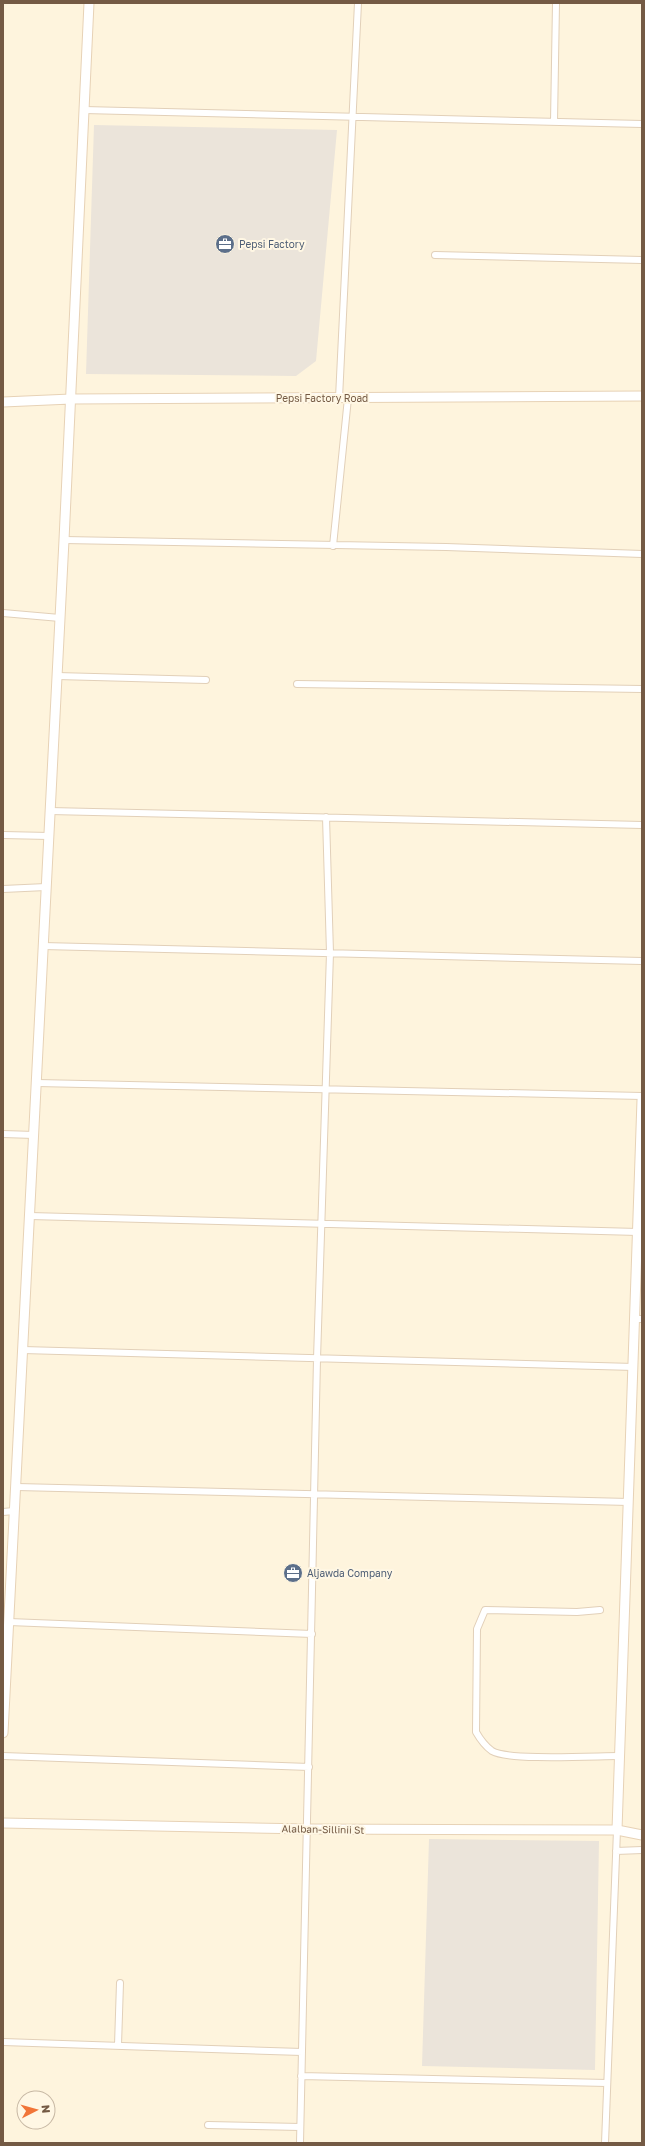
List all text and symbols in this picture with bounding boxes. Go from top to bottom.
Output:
office icon: Pepsi Factory [214,233,236,255]
place label: Pepsi Factory [239,238,305,250]
street label: Pepsi Factory Road [276,392,368,404]
office icon: Aljawda Company [282,1562,304,1584]
place label: Aljawda Company [307,1567,393,1579]
street label: Alalban-Sillinii St [282,1822,364,1836]
north arrow [16,2090,56,2130]
text: N [40,2104,53,2114]

